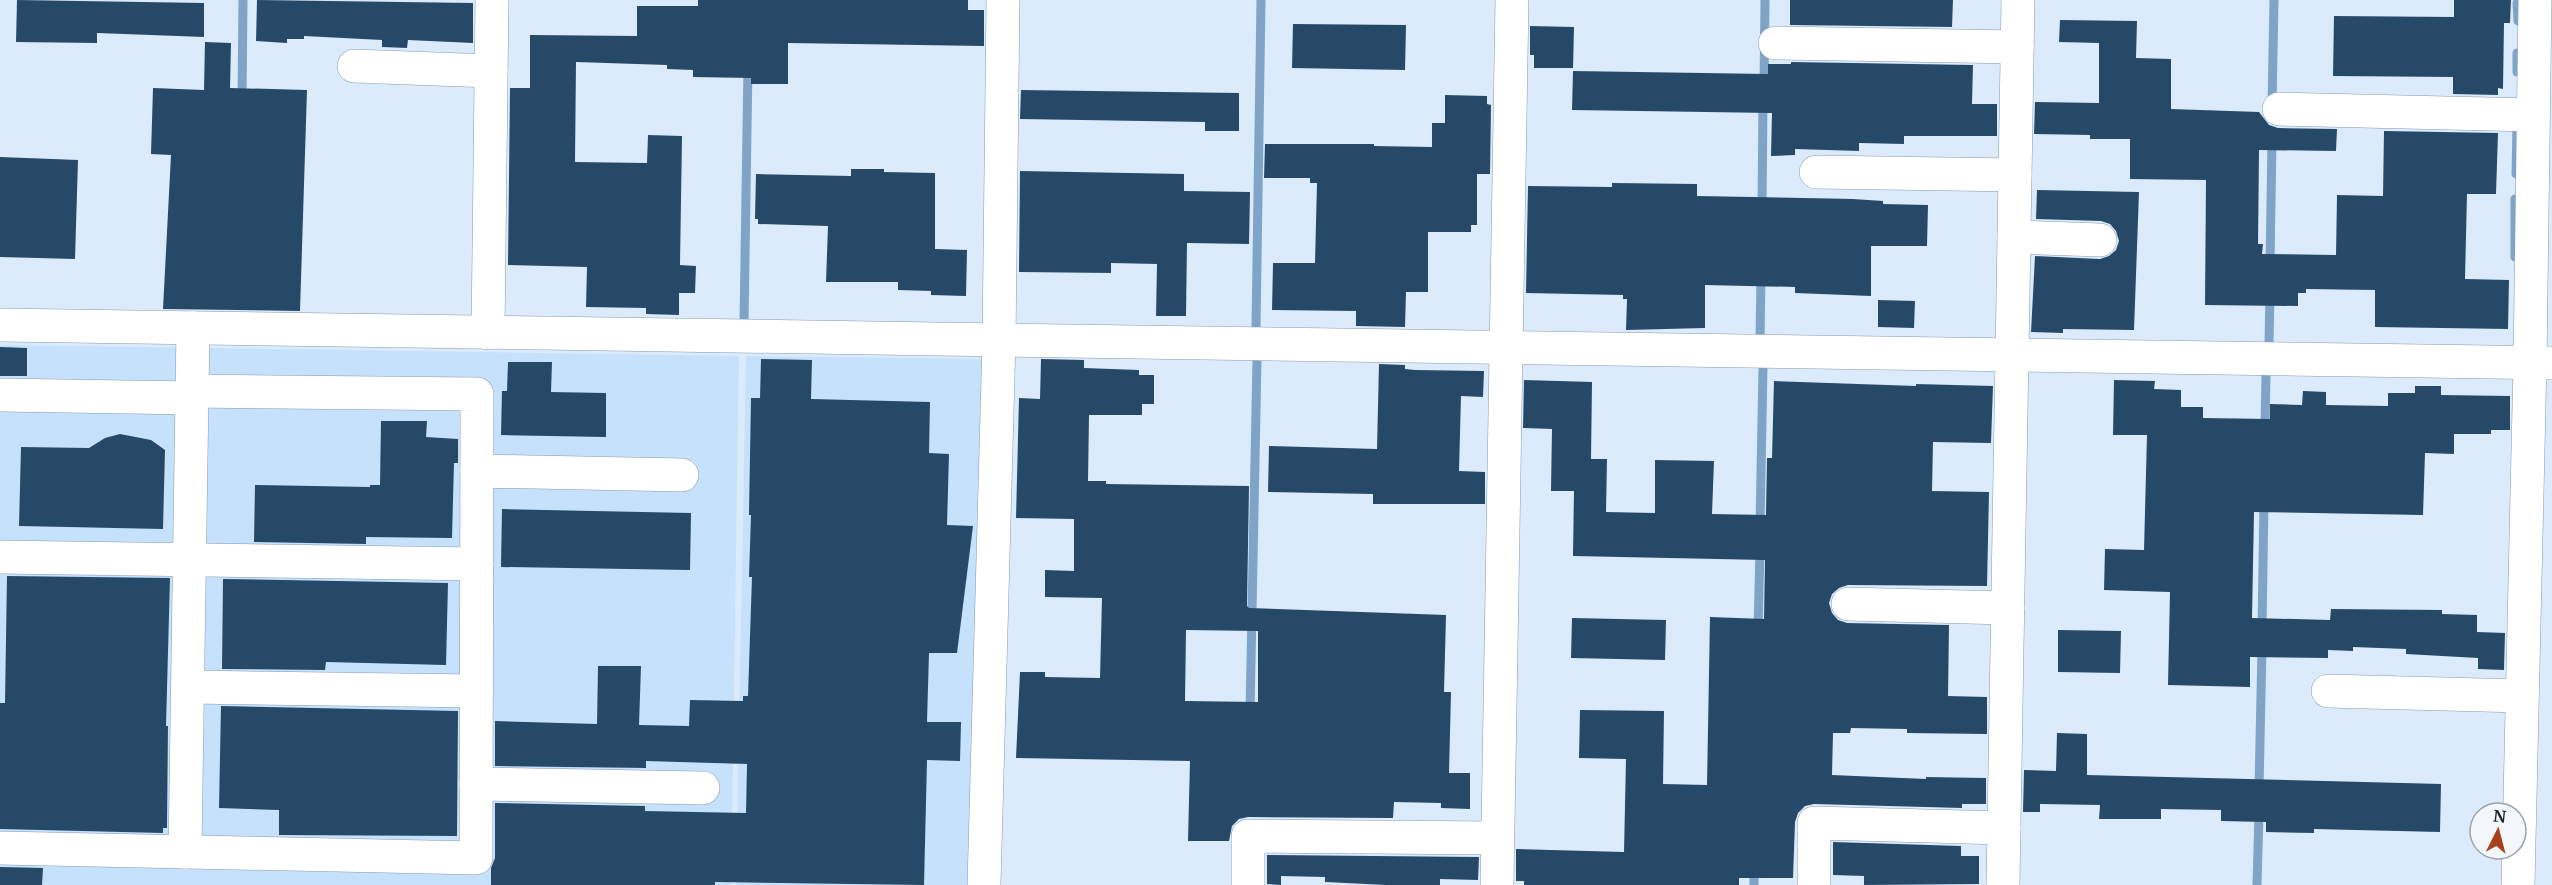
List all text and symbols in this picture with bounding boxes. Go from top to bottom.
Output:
north arrow [2468,801,2528,861]
text: N [2492,805,2507,827]

